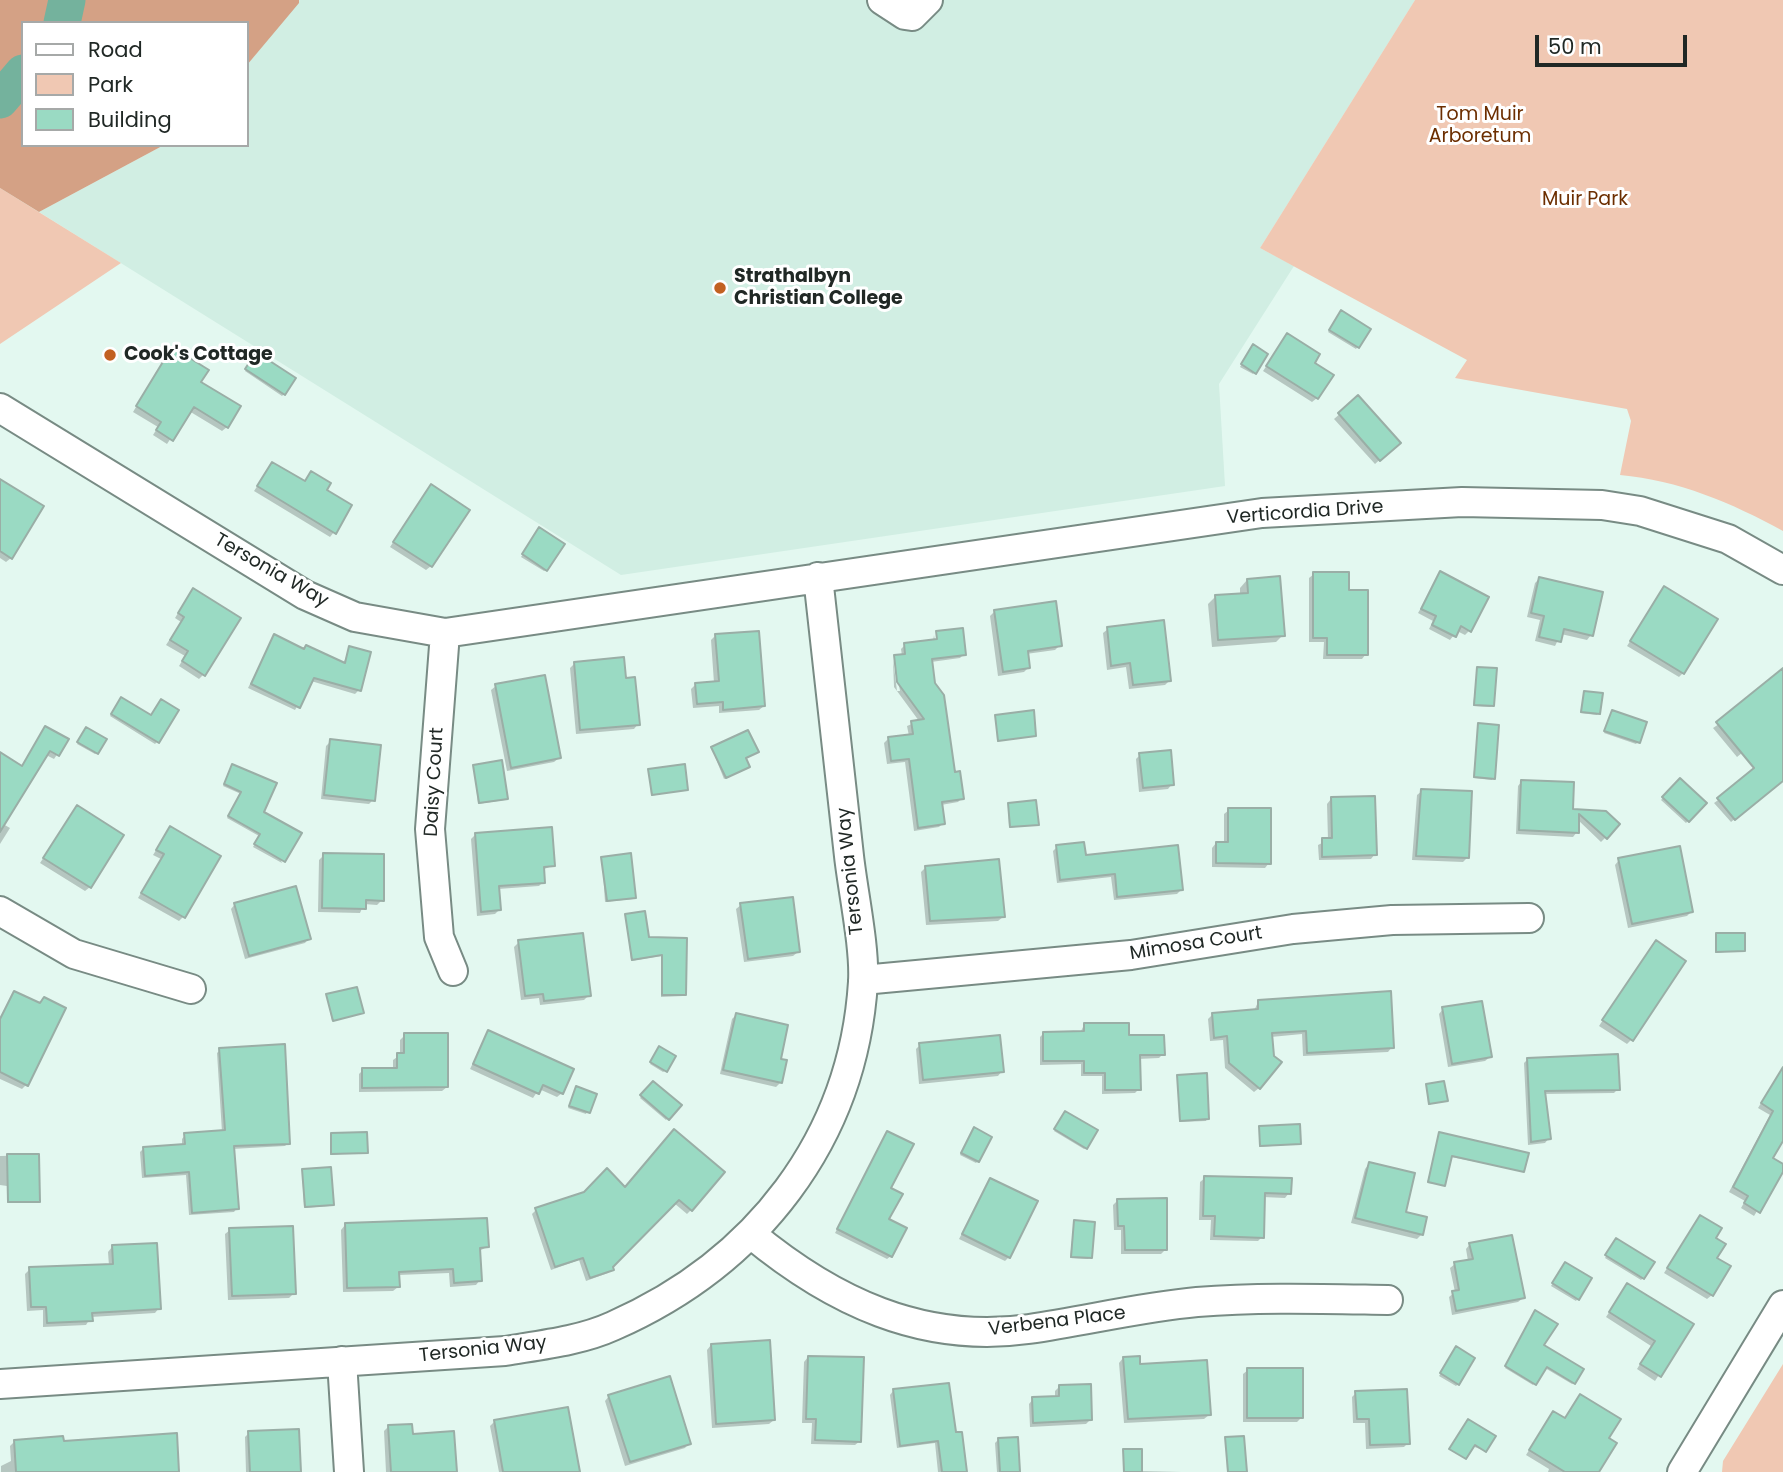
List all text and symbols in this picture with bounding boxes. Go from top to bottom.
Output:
legend [21,21,248,147]
scale bar [1538,21,1690,65]
text: 50 m [1548,32,1602,61]
text: Road [88,35,143,64]
text: Park [88,70,133,99]
park label: Tom Muir Arboretum [1429,104,1531,148]
text: Building [88,105,172,134]
park label: Muir Park [1542,189,1628,211]
place label: Strathalbyn Christian College [734,266,903,310]
marker: Strathalbyn Christian College [712,280,728,296]
place label: Cook's Cottage [124,344,273,366]
marker: Cook's Cottage [102,347,118,363]
street label: Verticordia Drive [1226,496,1384,530]
street label: Tersonia Way [210,529,332,613]
street label: Daisy Court [421,727,449,837]
street label: Tersonia Way [833,806,869,936]
street label: Mimosa Court [1128,922,1264,966]
street label: Verbena Place [987,1302,1127,1342]
street label: Tersonia Way [418,1332,548,1368]

